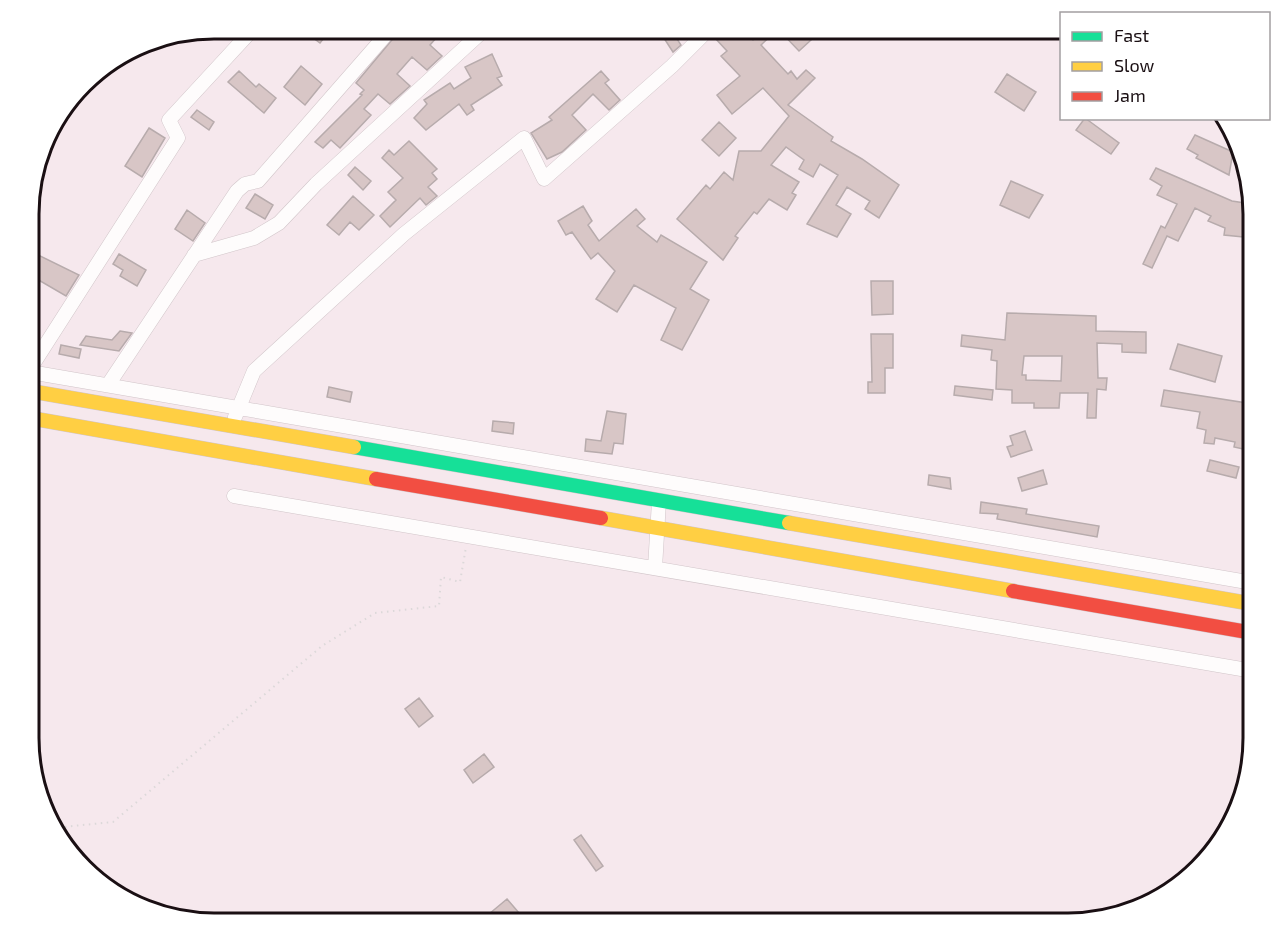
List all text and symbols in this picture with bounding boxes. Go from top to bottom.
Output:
legend [1060,12,1270,120]
text: Fast [1114,24,1149,46]
text: Slow [1114,54,1155,76]
text: Jam [1114,84,1146,106]

